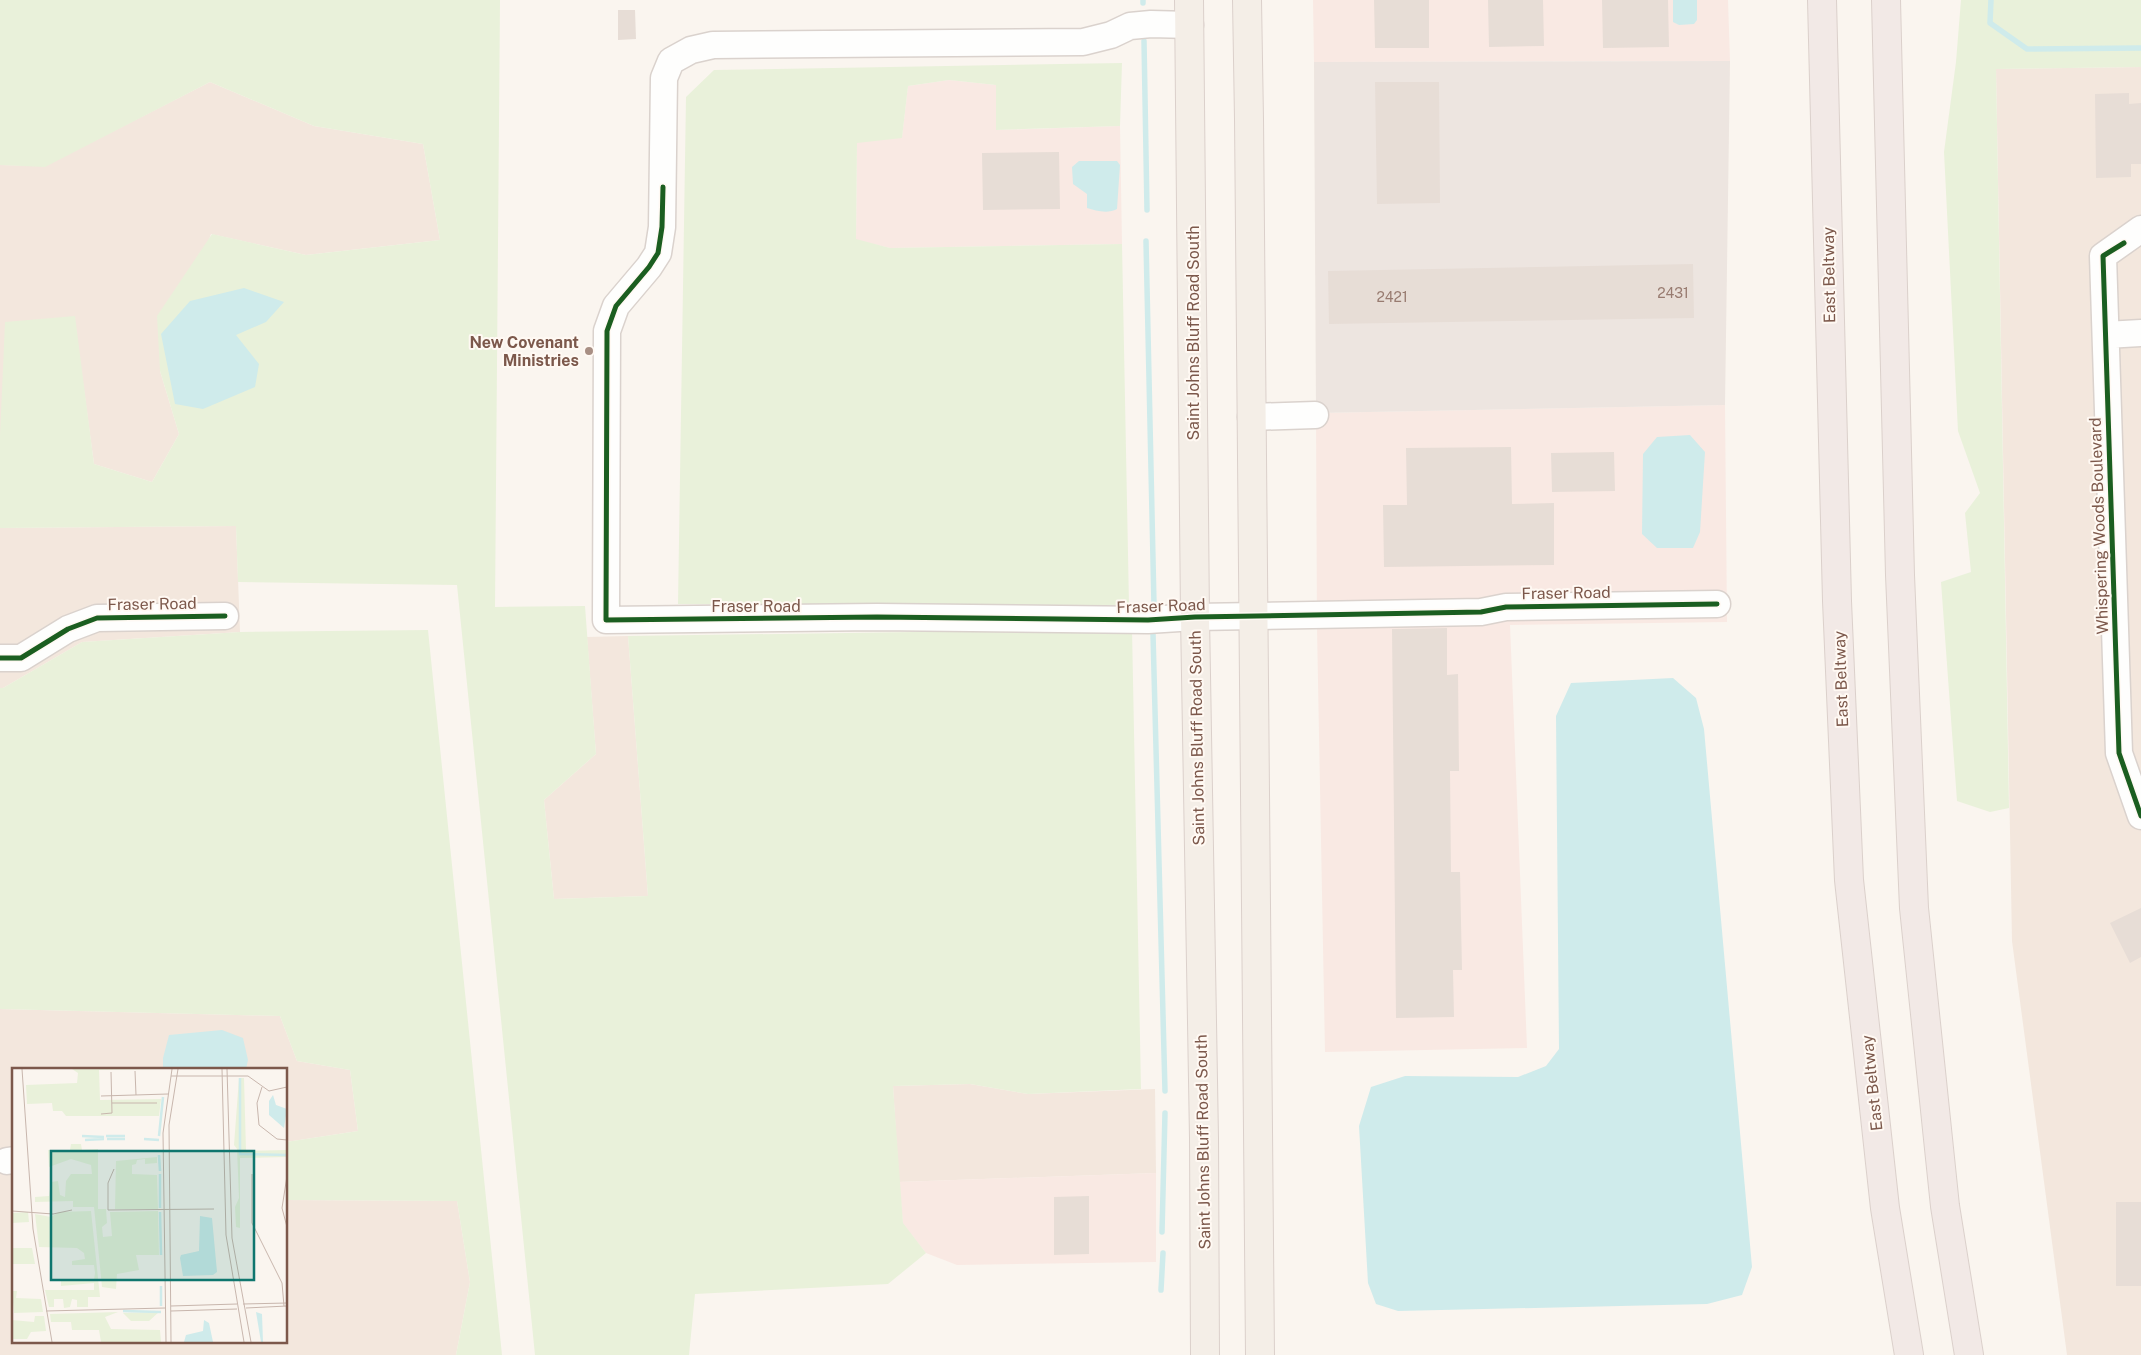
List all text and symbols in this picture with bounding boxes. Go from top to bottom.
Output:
street label: Saint Johns Bluff Road South [1184,225,1203,441]
street label: East Beltway [1819,226,1839,323]
house number: 2431 [1657,285,1689,301]
house number: 2421 [1376,289,1408,305]
place label: New Covenant Ministries [469,333,579,370]
marker: New Covenant Ministries [583,345,595,357]
street label: Whispering Woods Boulevard [2086,417,2112,635]
street label: Fraser Road [1521,583,1611,603]
street label: Fraser Road [107,594,197,614]
street label: Fraser Road [1116,595,1206,617]
street label: Fraser Road [711,597,801,616]
street label: Saint Johns Bluff Road South [1186,630,1208,846]
street label: East Beltway [1830,630,1852,727]
street label: Saint Johns Bluff Road South [1192,1034,1214,1250]
street label: East Beltway [1857,1034,1886,1132]
inset map [12,1068,288,1342]

